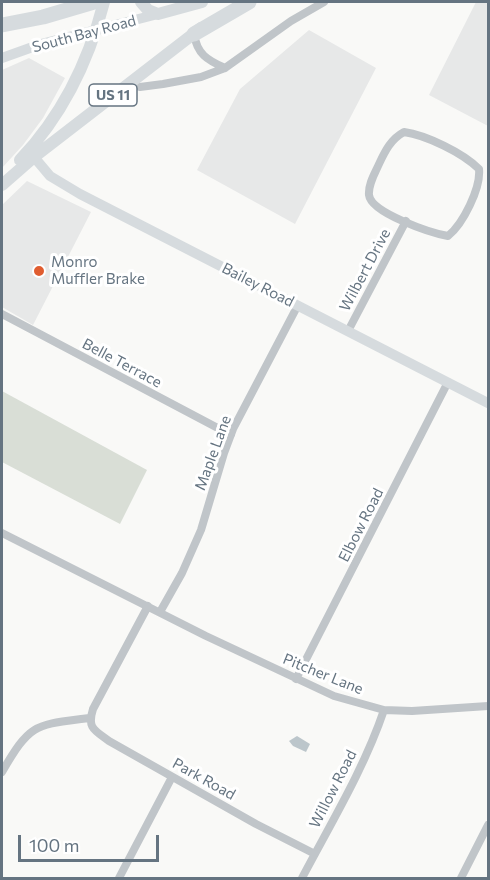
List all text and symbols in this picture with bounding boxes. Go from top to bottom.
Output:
street label: South Bay Road [30,11,138,57]
road number: US 11 [89,84,137,106]
street label: Wilbert Drive [336,226,394,314]
place label: Monro Muffler Brake [51,253,145,288]
street label: Bailey Road [219,259,297,311]
marker: Monro Muffler Brake [32,264,46,278]
street label: Belle Terrace [79,335,165,391]
street label: Maple Lane [191,413,235,493]
street label: Elbow Road [335,485,387,565]
street label: Pitcher Lane [280,650,366,698]
street label: Willow Road [306,747,360,831]
street label: Park Road [169,754,239,804]
scale bar [21,823,162,861]
text: 100 m [29,834,79,856]

